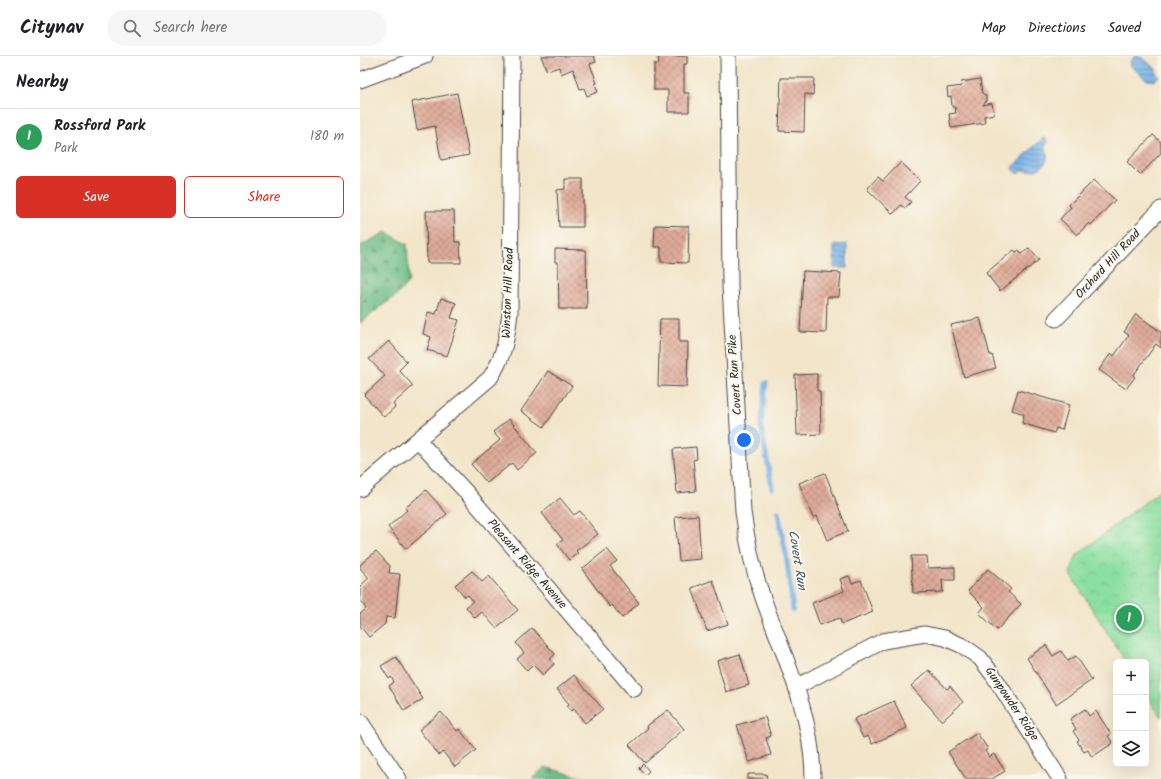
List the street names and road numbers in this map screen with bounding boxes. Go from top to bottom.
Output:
street label: Orchard Hill Road [1071,224,1146,303]
street label: Winston Hill Road [497,246,519,339]
street label: Covert Run Pike [723,333,747,416]
street label: Pleasant Ridge Avenue [482,515,572,614]
street label: Gunpowder Ridge [980,663,1044,745]

